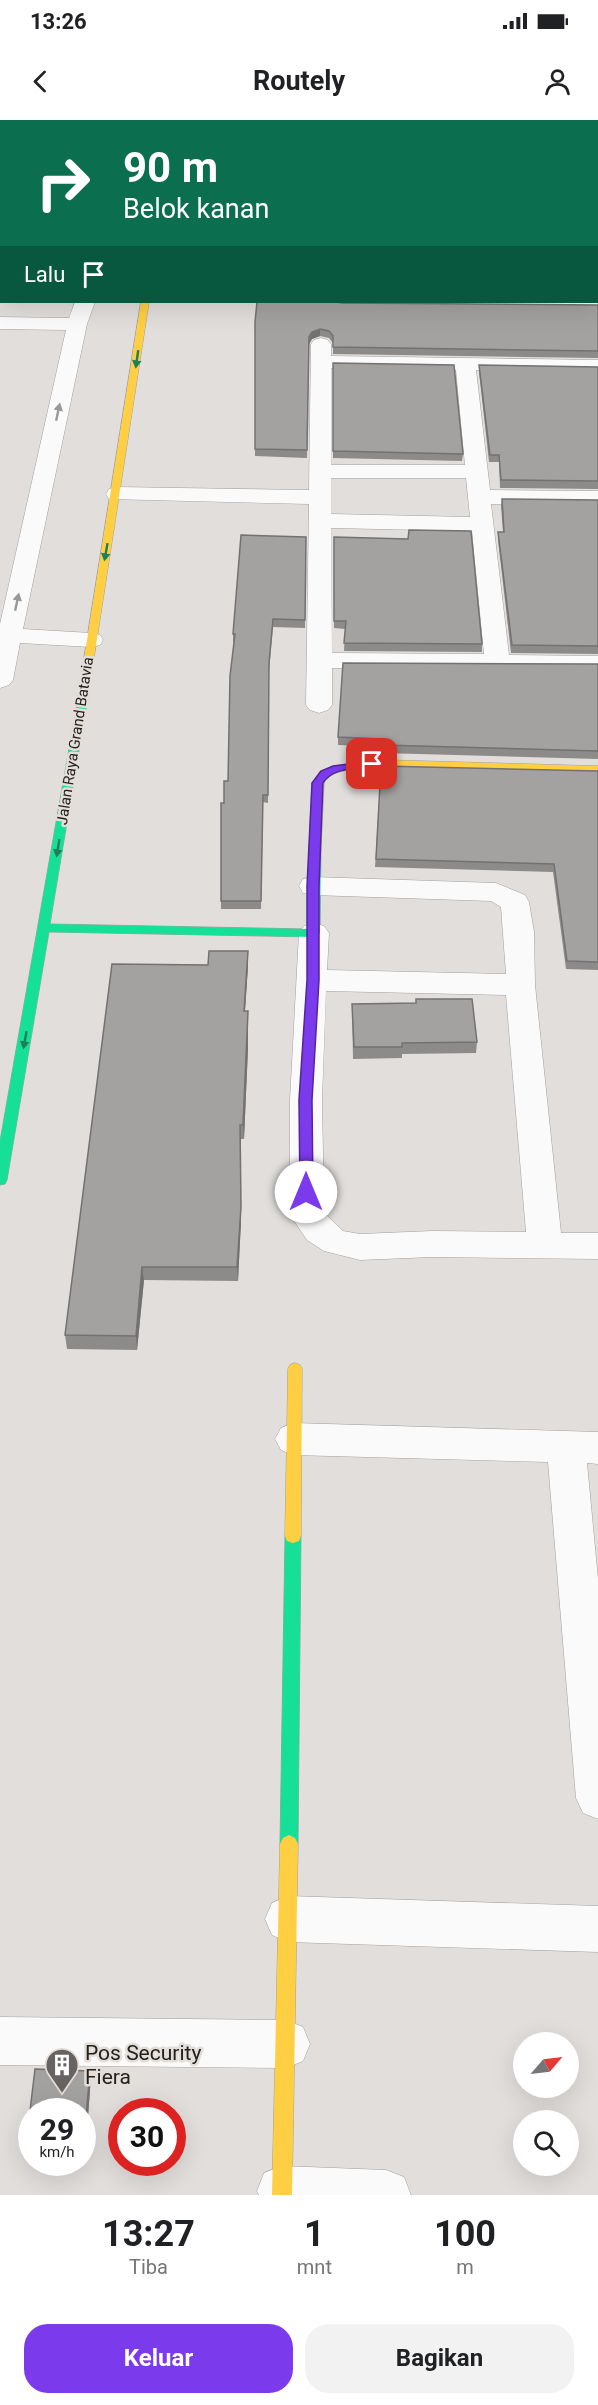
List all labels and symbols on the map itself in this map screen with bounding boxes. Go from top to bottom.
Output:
one-way arrow [132,350,141,369]
one-way arrow [54,402,63,421]
one-way arrow [102,543,111,562]
one-way arrow [13,593,22,612]
street label: Jalan Raya Grand Batavia [53,656,97,826]
pin [346,738,397,789]
one-way arrow [53,839,62,858]
one-way arrow [20,1031,29,1050]
position arrow [274,1160,338,1224]
north arrow [513,2032,579,2098]
place label: Pos Security Fiera [85,2041,201,2089]
building icon: Pos Security Fiera [44,2047,80,2094]
speed limit sign: 30 [108,2098,186,2176]

